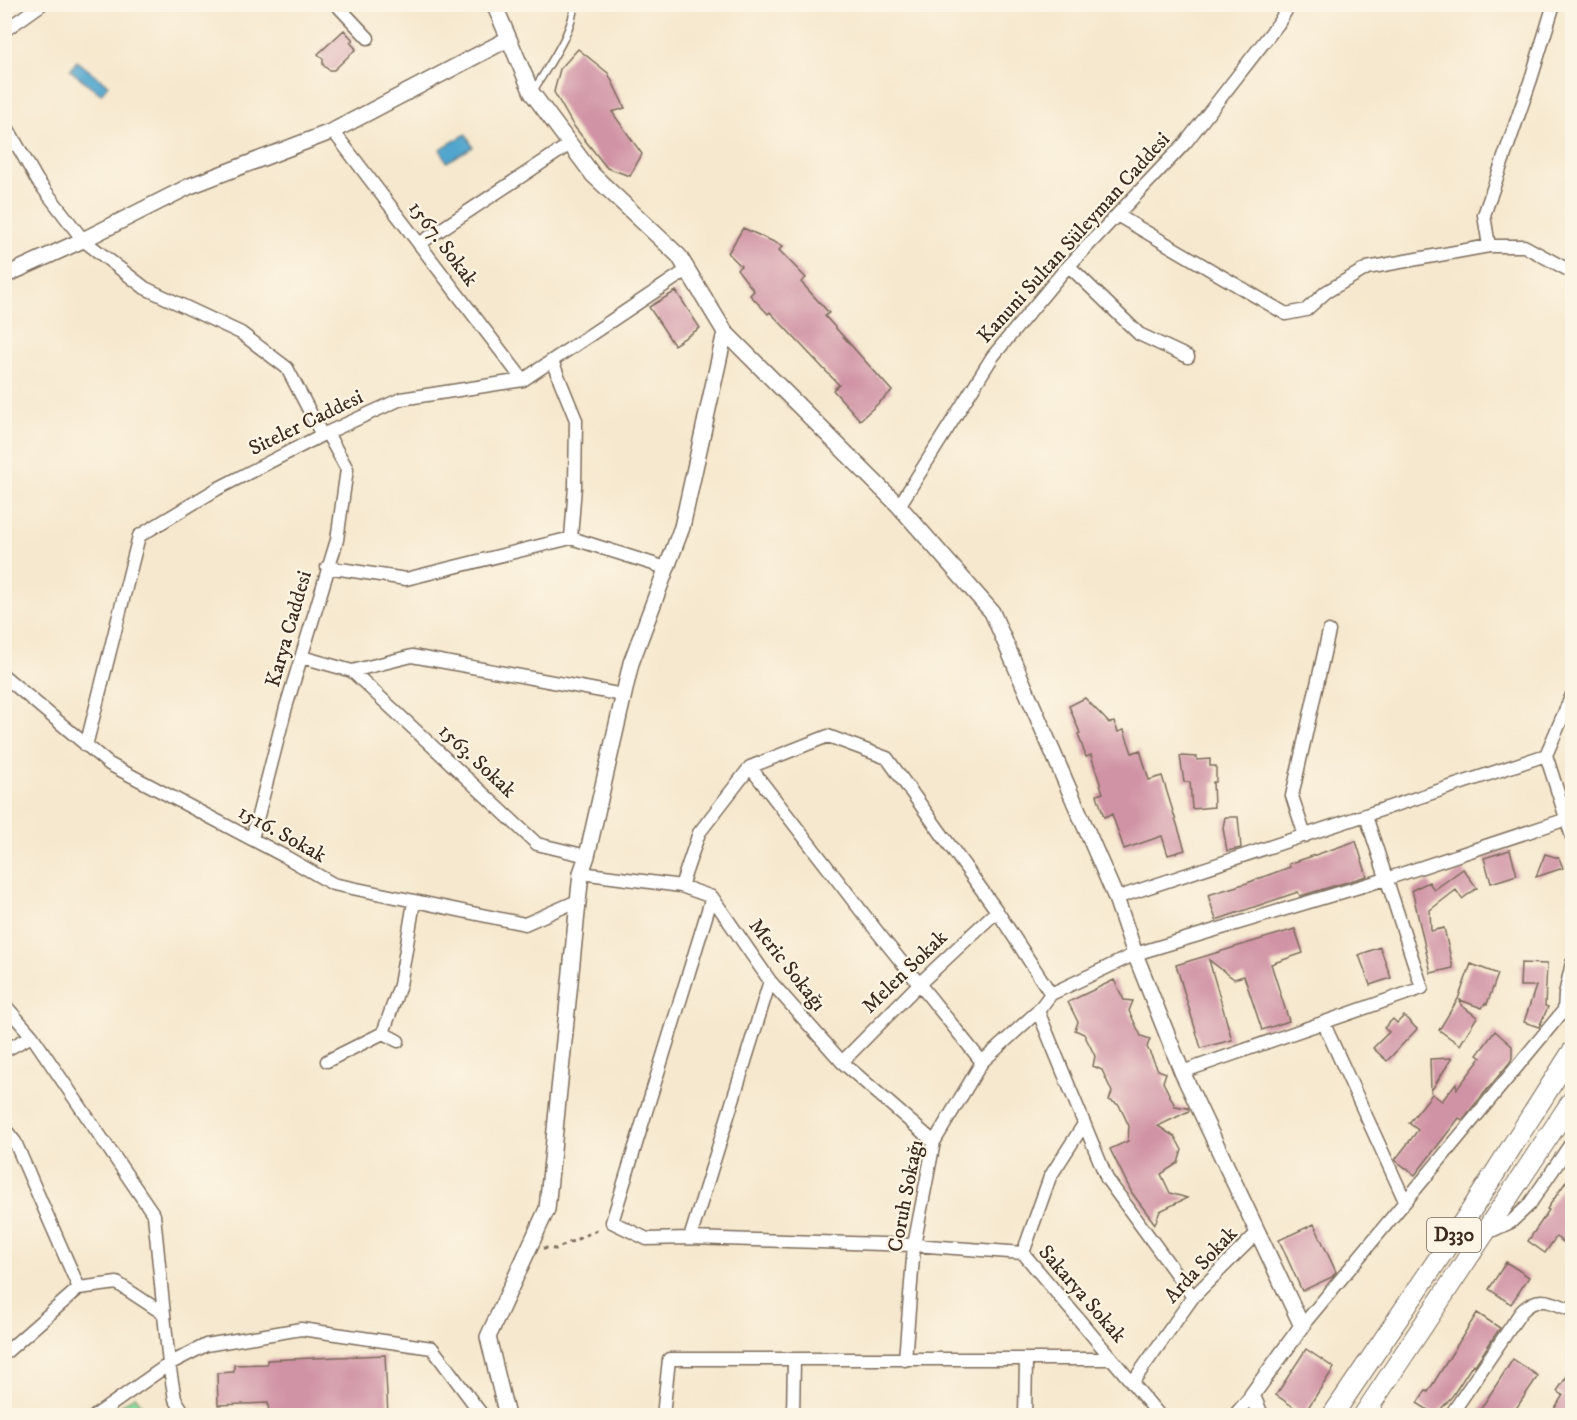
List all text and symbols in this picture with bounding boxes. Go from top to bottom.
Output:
street label: Kanuni Sultan Süleyman Caddesi [972,127,1176,349]
street label: 1567. Sokak [402,196,484,292]
street label: Siteler Caddesi [245,384,367,462]
street label: Karya Caddesi [260,568,318,690]
street label: 1563. Sokak [433,718,522,804]
street label: 1516. Sokak [233,799,331,869]
street label: Meric Sokağı [743,913,831,1017]
street label: Melen Sokak [857,924,954,1019]
street label: Coruh Sokağı [882,1138,930,1254]
road number: D330 [1427,1218,1481,1252]
street label: Arda Sokak [1159,1221,1244,1309]
street label: Sakarya Sokak [1032,1240,1132,1349]

